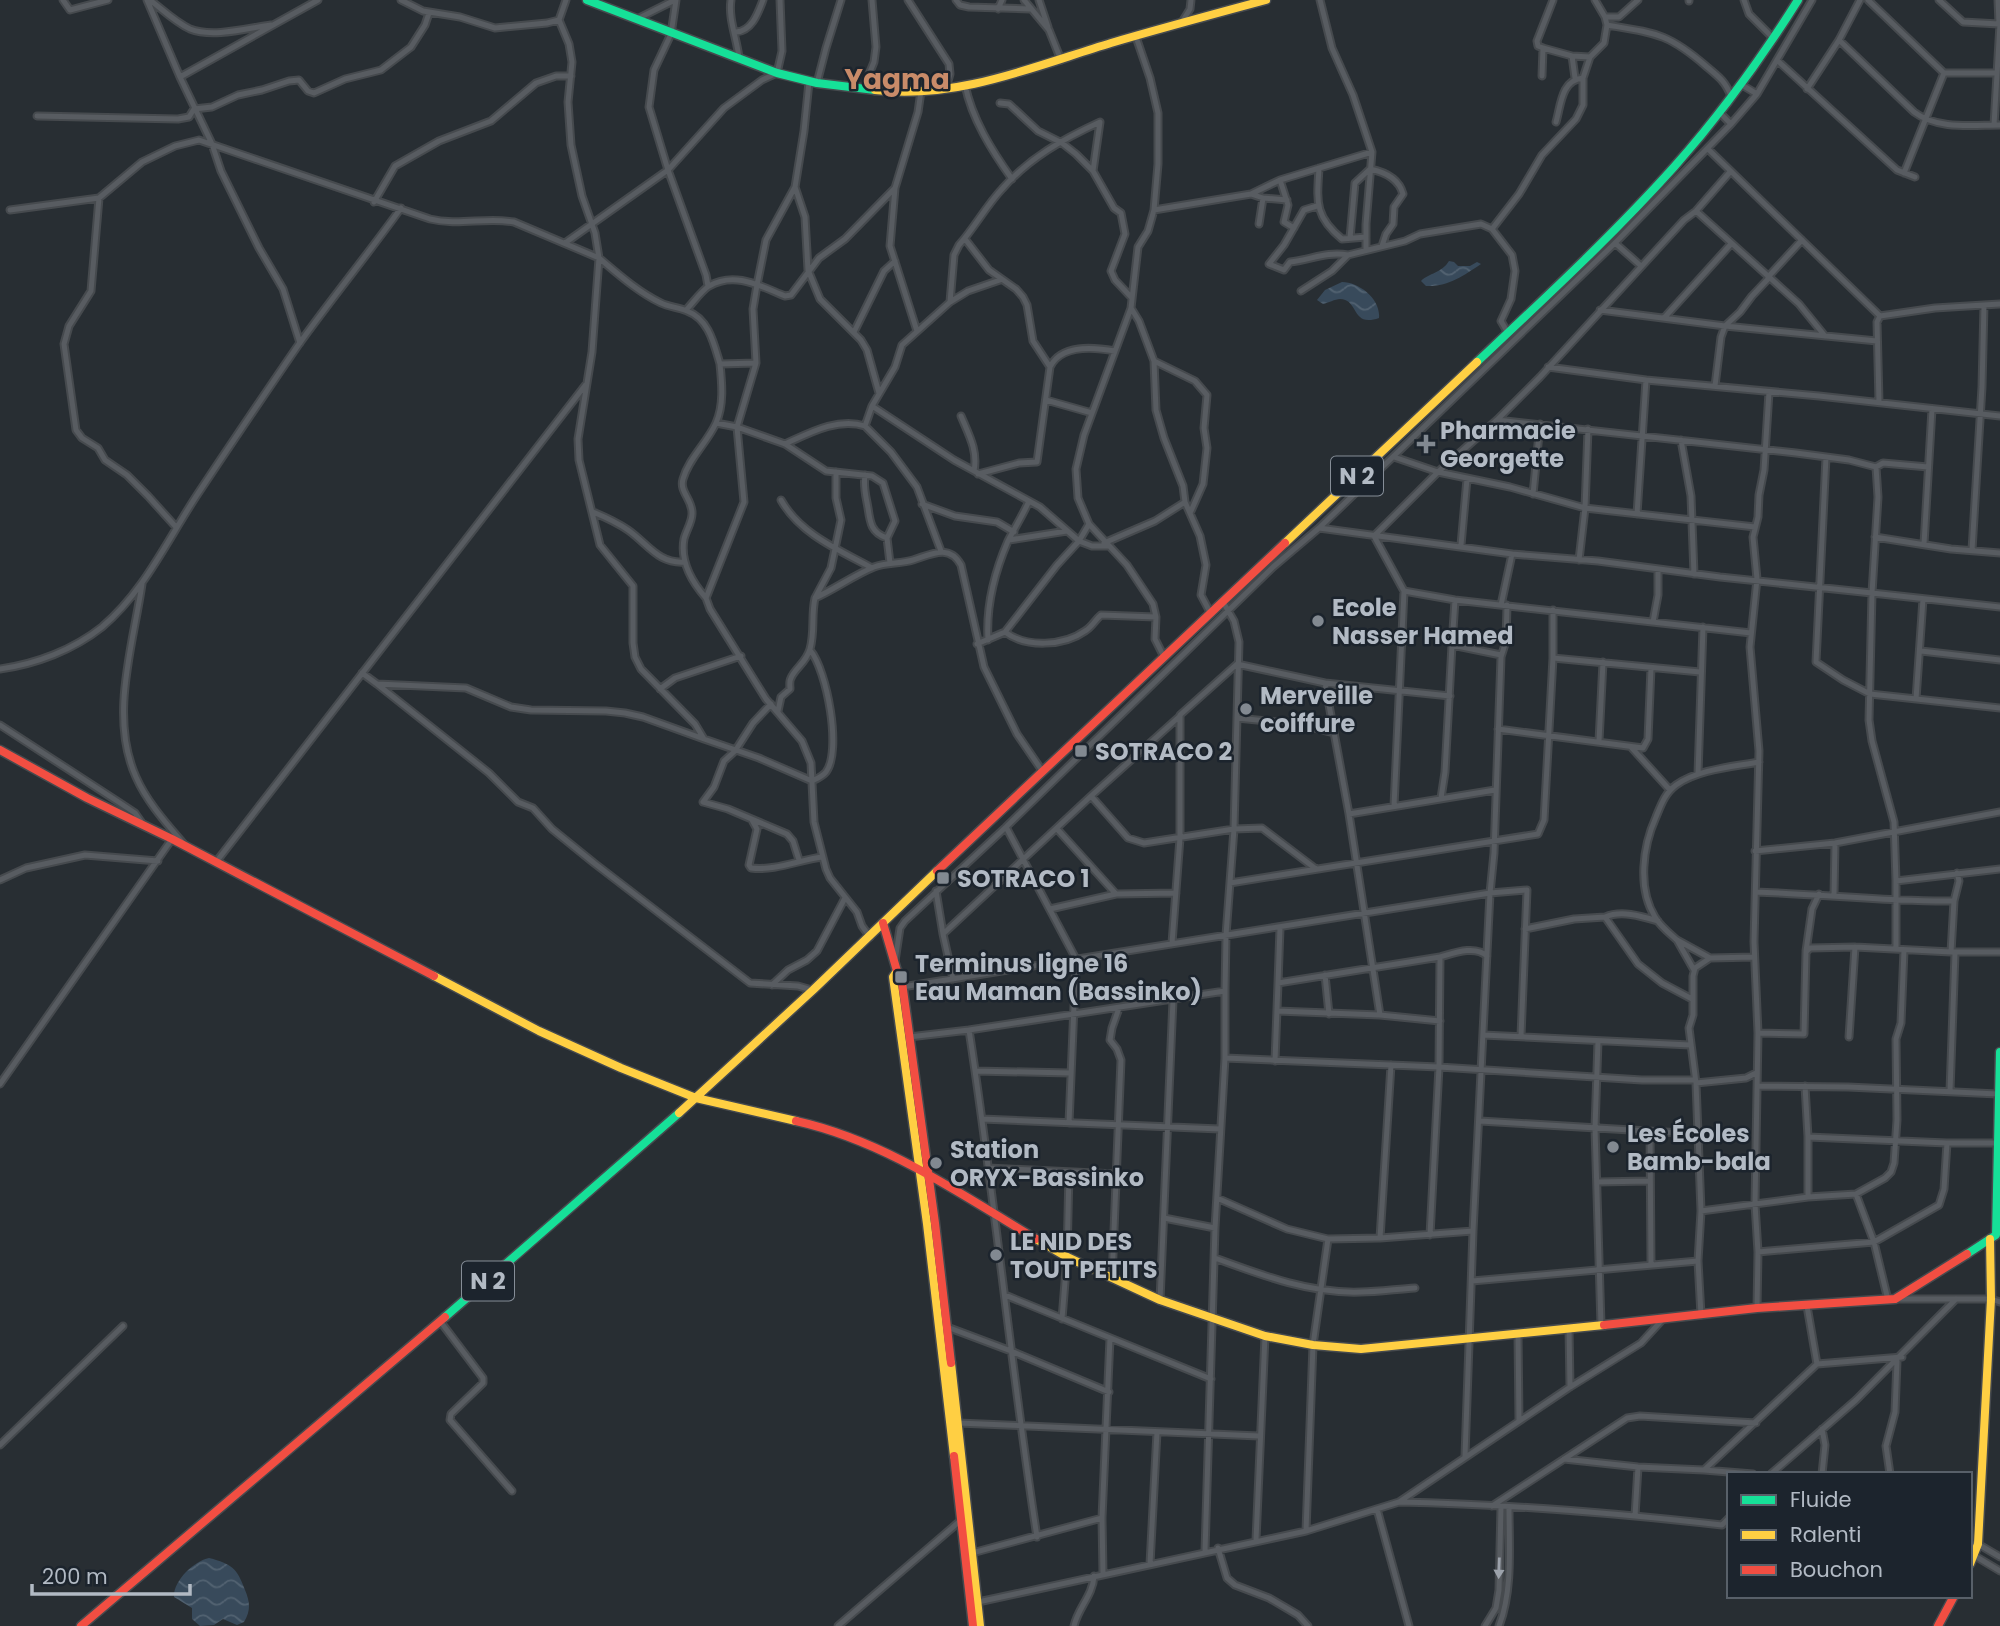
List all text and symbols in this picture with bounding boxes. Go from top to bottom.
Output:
district label: Yagma [844,60,950,99]
place label: Pharmacie Georgette [1440,414,1576,475]
marker: Pharmacie Georgette [1418,436,1434,452]
road number: N 2 [1331,456,1383,496]
place label: Ecole Nasser Hamed [1332,591,1514,652]
marker: Ecole Nasser Hamed [1310,613,1326,629]
place label: Merveille coiffure [1260,679,1373,740]
marker: Merveille coiffure [1238,701,1254,717]
place label: SOTRACO 2 [1095,735,1232,768]
marker: SOTRACO 2 [1073,743,1089,759]
place label: SOTRACO 1 [957,862,1089,895]
marker: SOTRACO 1 [935,870,951,886]
place label: Terminus ligne 16 Eau Maman (Bassinko) [915,947,1202,1008]
marker: Terminus ligne 16 Eau Maman (Bassinko) [893,969,909,985]
place label: Les Écoles Bamb-bala [1627,1117,1771,1178]
place label: Station ORYX-Bassinko [950,1133,1144,1194]
marker: Les Écoles Bamb-bala [1605,1139,1621,1155]
marker: Station ORYX-Bassinko [928,1155,944,1171]
place label: LE NID DES TOUT PETITS [1010,1225,1157,1286]
marker: LE NID DES TOUT PETITS [988,1247,1004,1263]
road number: N 2 [462,1262,514,1300]
legend [1727,1472,1972,1598]
text: Fluide [1790,1485,1852,1514]
text: Ralenti [1790,1520,1861,1549]
scale bar [32,1552,189,1596]
text: Bouchon [1790,1555,1883,1584]
one-way arrow [1494,1557,1505,1579]
text: 200 m [42,1562,108,1591]

